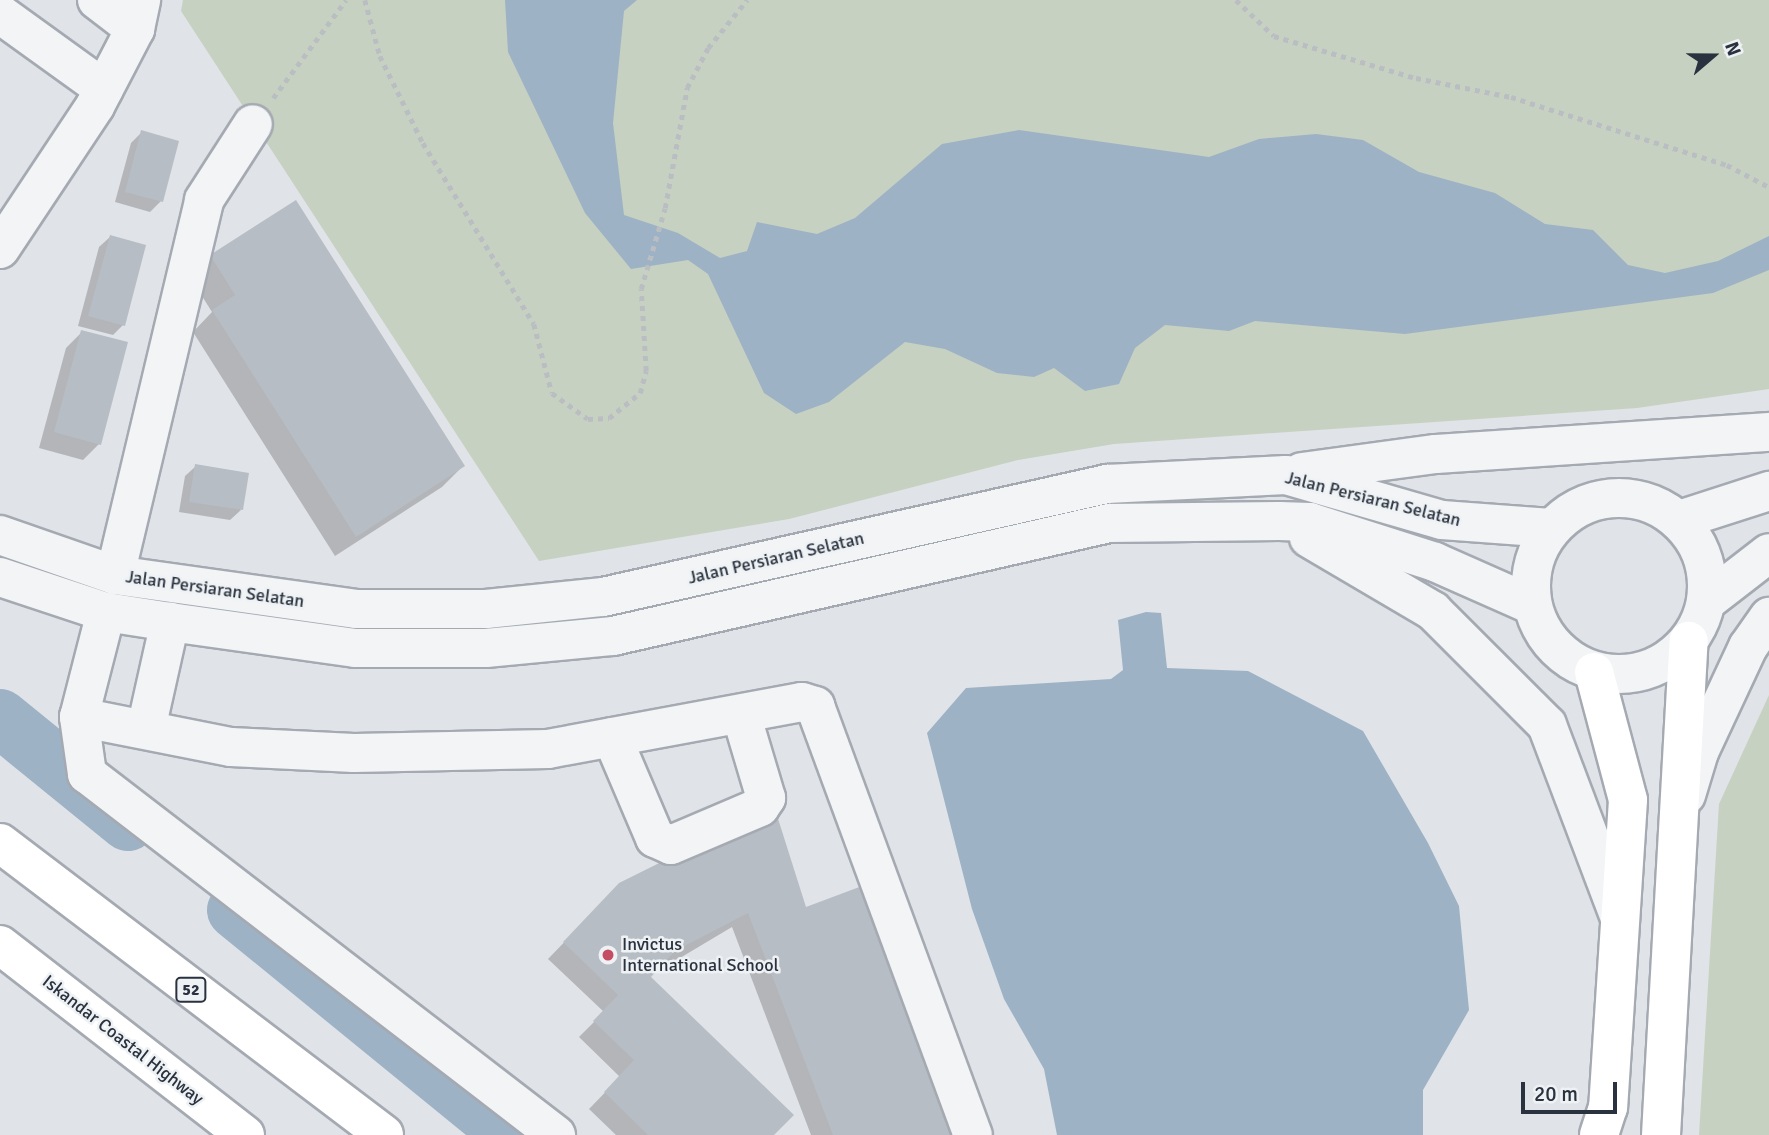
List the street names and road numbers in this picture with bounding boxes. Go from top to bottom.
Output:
street label: Jalan Persiaran Selatan [1283,467,1463,531]
street label: Jalan Persiaran Selatan [686,527,866,589]
street label: Jalan Persiaran Selatan [124,566,306,612]
street label: Iskandar Coastal Highway [38,970,208,1110]
road number: 52 [175,978,207,1002]

